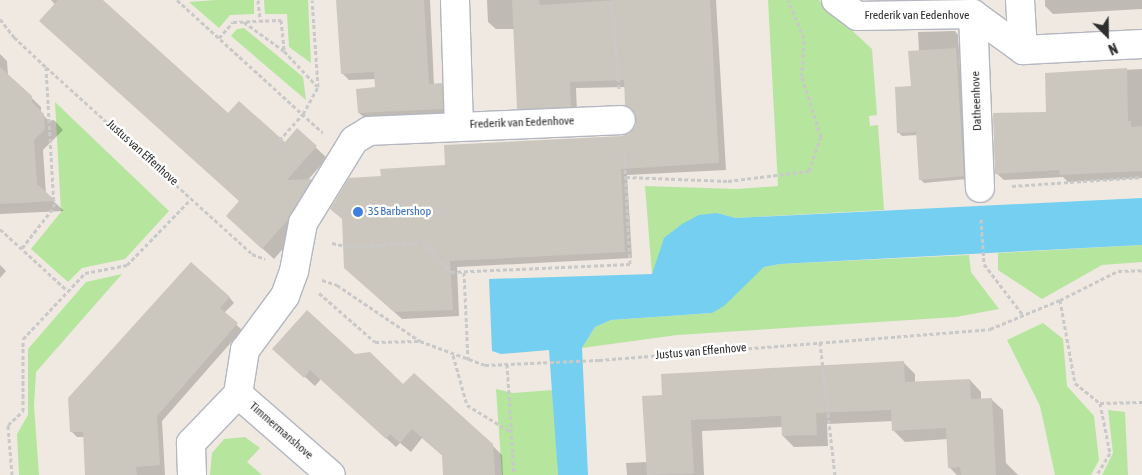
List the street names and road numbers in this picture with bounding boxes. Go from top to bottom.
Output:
street label: Frederik van Eedenhove [865,9,969,23]
street label: Datheenhove [969,71,985,131]
street label: Frederik van Eedenhove [469,114,575,132]
street label: Justus van Effenhove [103,117,181,189]
street label: Justus van Effenhove [655,341,747,363]
street label: Timmermanshove [246,399,316,463]

